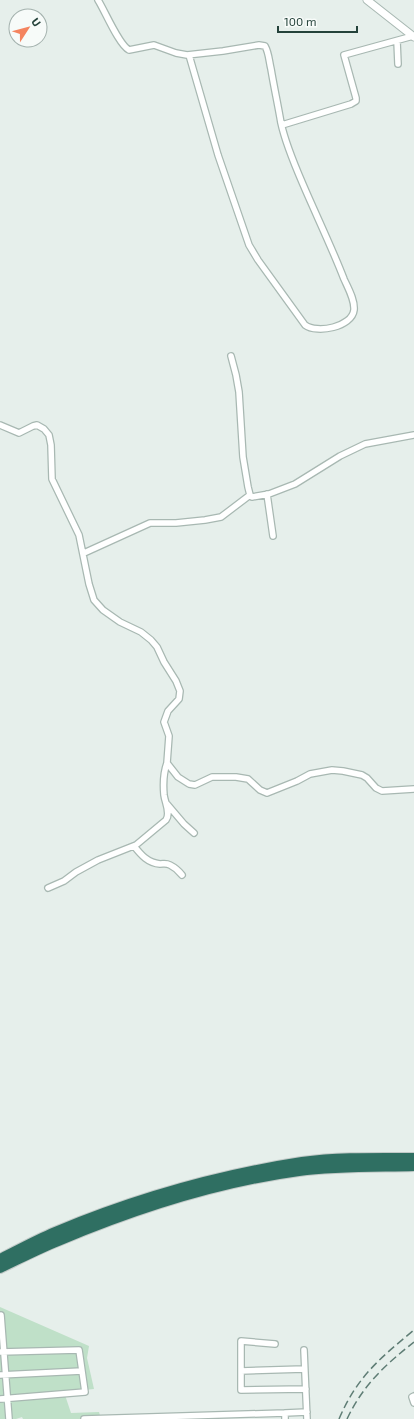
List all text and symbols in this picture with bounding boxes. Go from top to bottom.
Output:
north arrow [8,8,48,48]
scale bar [278,8,357,34]
text: 100 m [284,14,316,28]
text: U [29,15,44,29]

